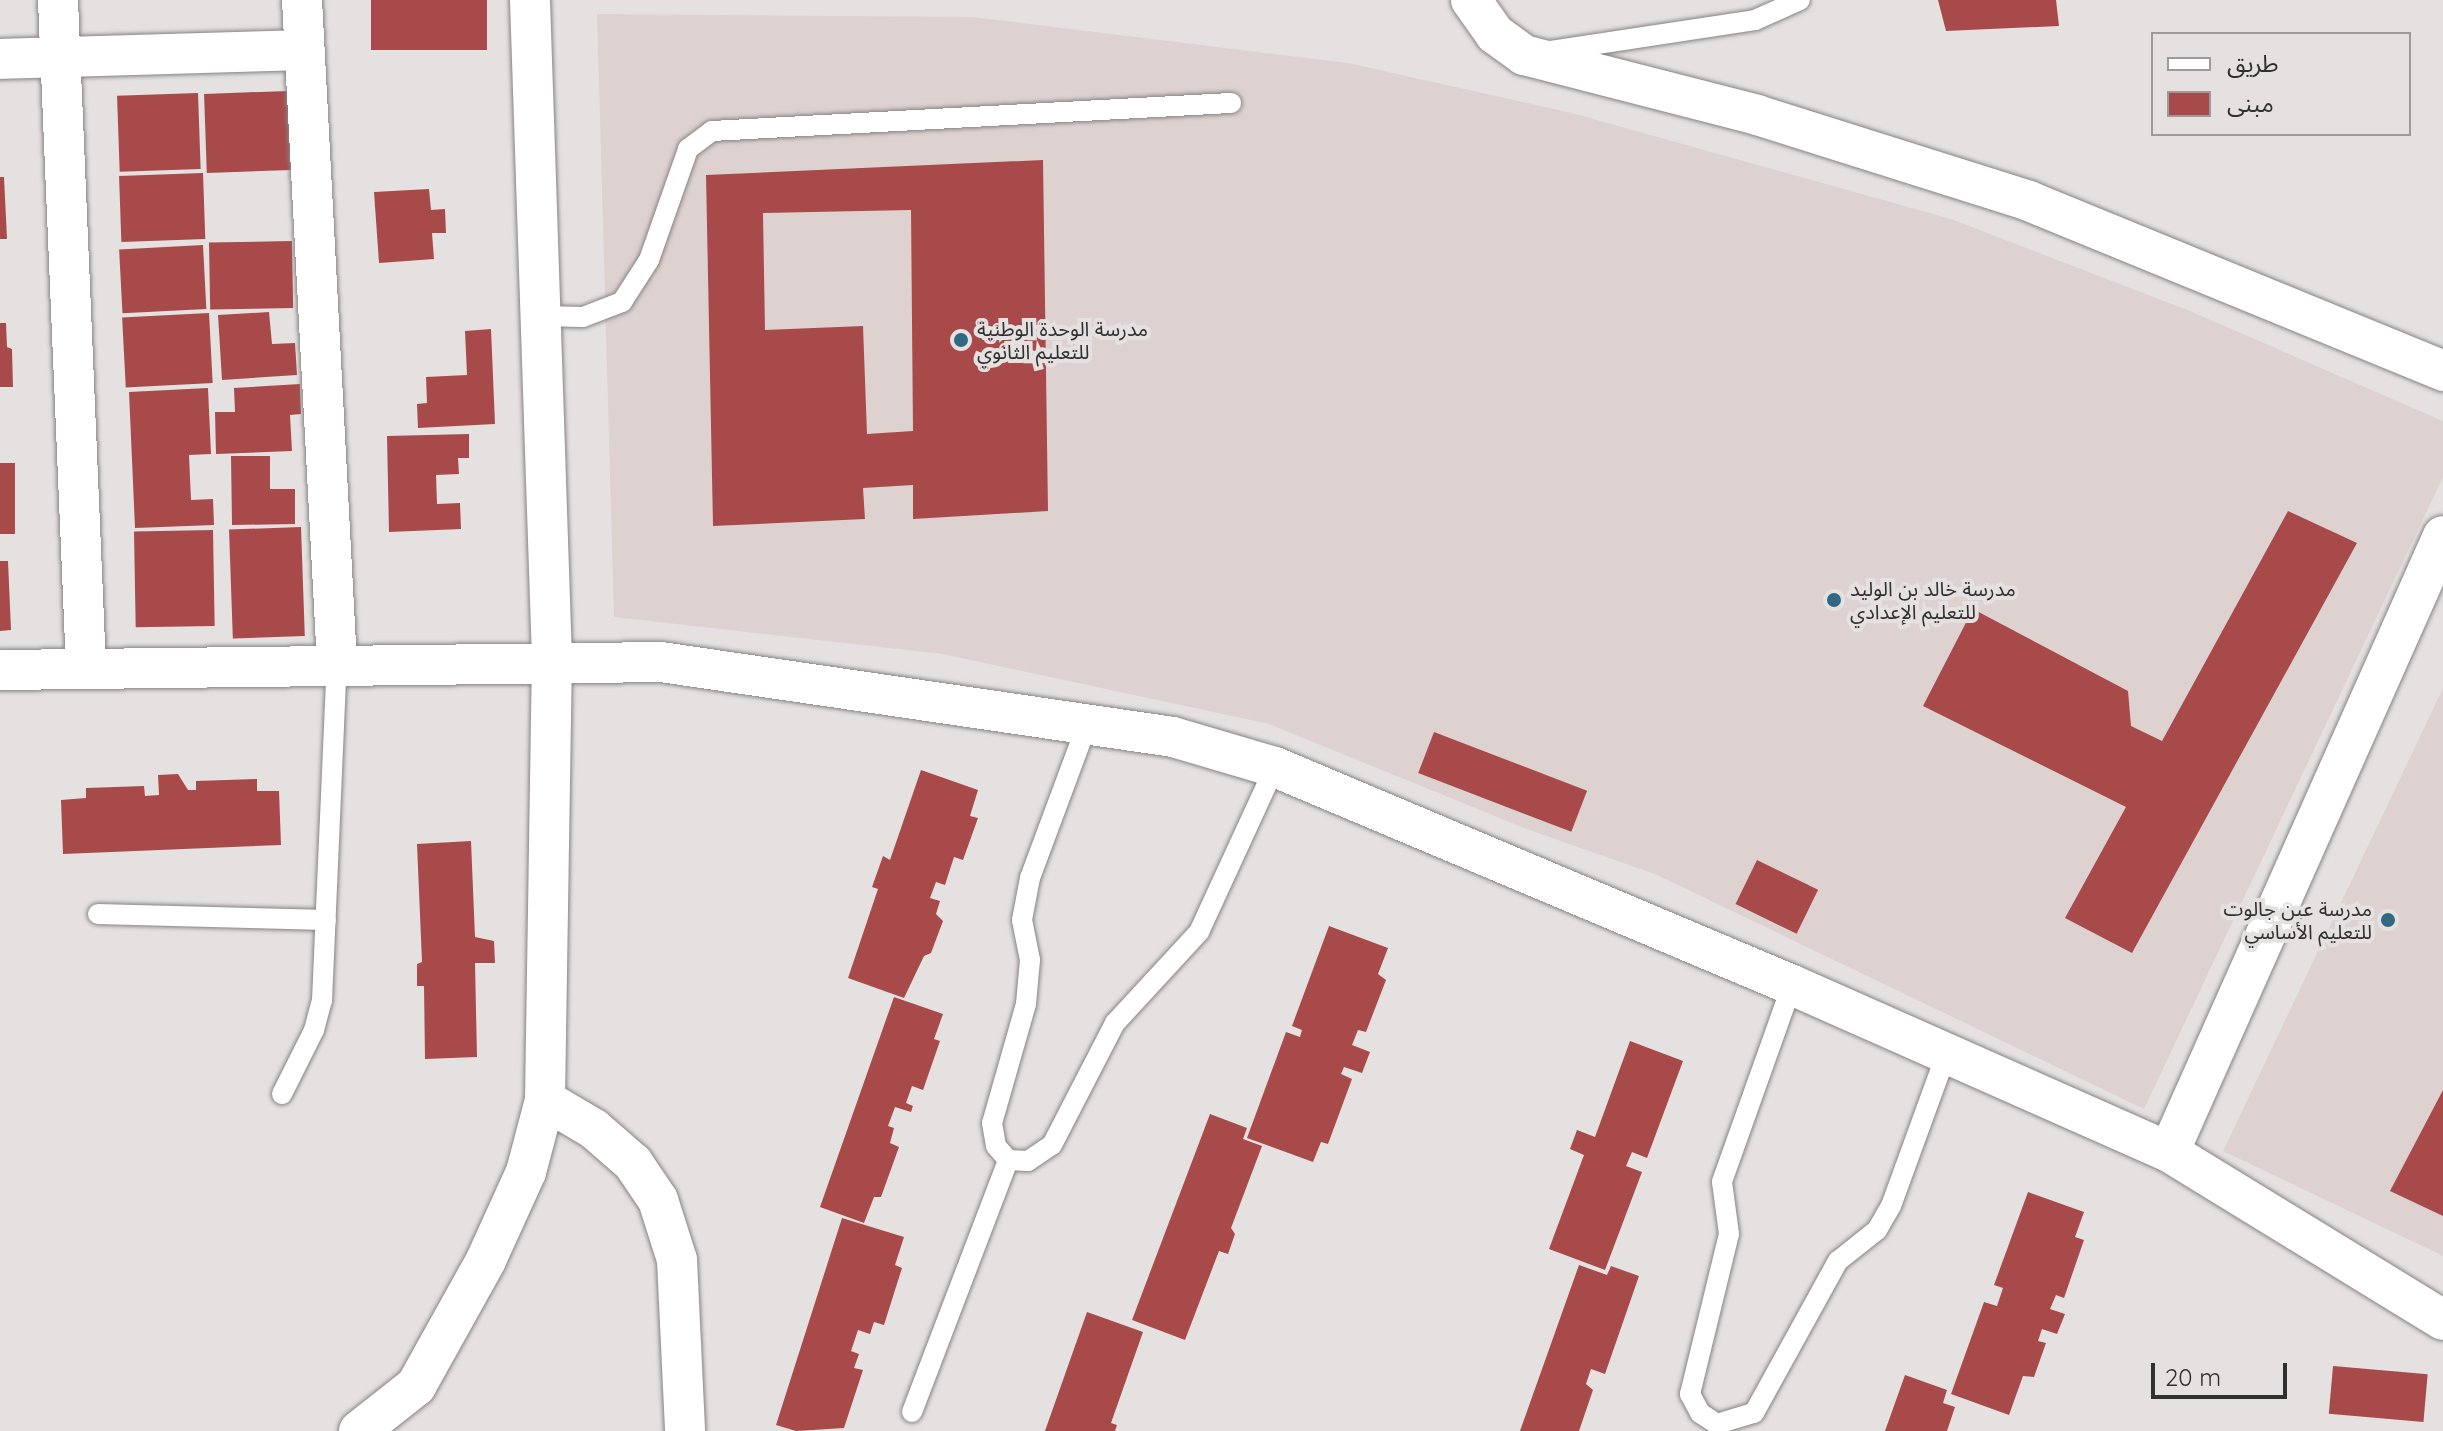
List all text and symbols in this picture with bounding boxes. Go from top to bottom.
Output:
legend [2151,32,2411,136]
text: طريق [2227,48,2279,78]
text: مبنى [2227,88,2274,118]
place label: مدرسة الوحدة الوطنية للتعليم الثانوي [977,316,1148,363]
marker: مدرسة الوحدة الوطنية للتعليم الثانوي [952,331,970,349]
place label: مدرسة خالد بن الوليد للتعليم الإعدادي [1850,576,2016,623]
marker: مدرسة خالد بن الوليد للتعليم الإعدادي [1825,591,1843,609]
place label: مدرسة عين جالوت للتعليم الأساسي [2224,896,2372,943]
marker: مدرسة عين جالوت للتعليم الأساسي [2379,911,2397,929]
scale bar [2155,1347,2291,1397]
text: 20 m [2165,1362,2221,1392]

